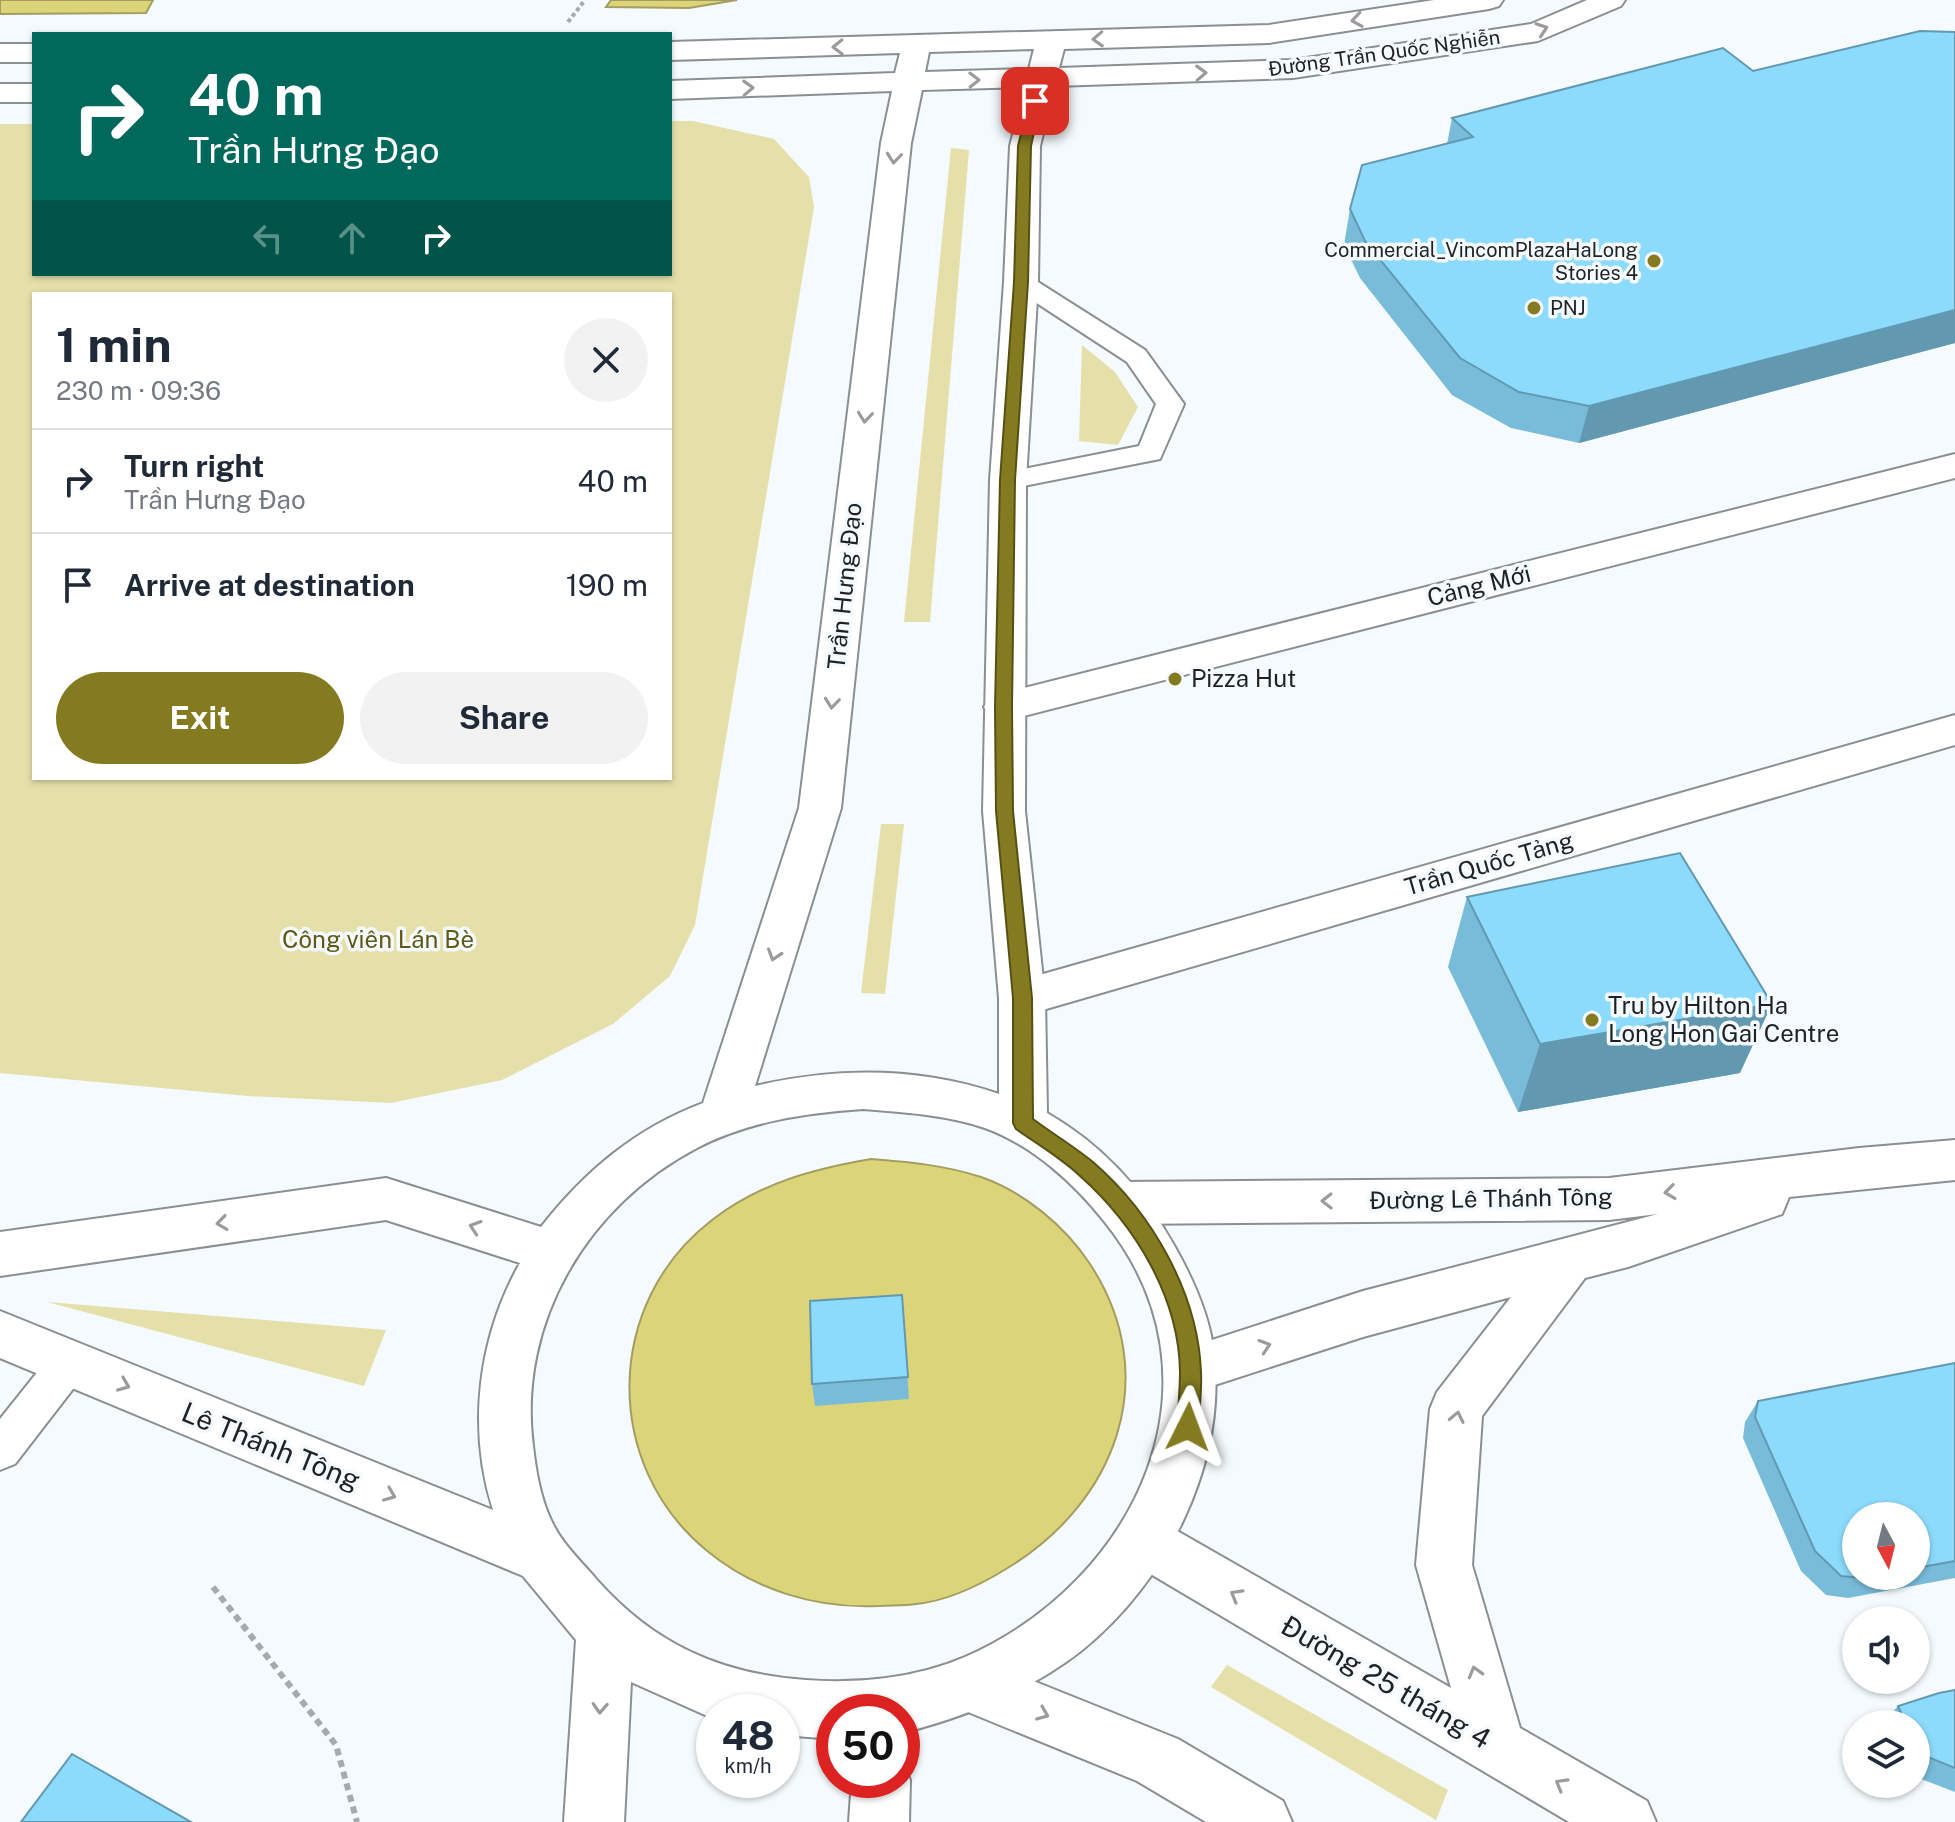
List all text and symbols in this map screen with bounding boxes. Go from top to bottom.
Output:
one-way arrow [1350,11,1364,28]
one-way arrow [1534,23,1548,39]
street label: Đường Trần Quốc Nghiễn [1266,25,1502,81]
one-way arrow [1091,31,1104,48]
one-way arrow [831,39,844,56]
text: 40 m [188,62,324,128]
icon: right [56,64,160,168]
one-way arrow [1196,64,1208,81]
pin [1001,67,1069,135]
one-way arrow [968,72,981,89]
one-way arrow [742,79,755,96]
icon: arrive [1013,79,1057,123]
text: Trần Hưng Đạo [188,129,439,171]
one-way arrow [886,151,903,165]
icon: left [246,216,290,260]
icon: ahead [330,216,374,260]
icon: right [414,216,458,260]
place label: Commercial_VincomPlazaHaLong Stories 4 [1324,238,1638,285]
marker: Commercial_VincomPlazaHaLong Stories 4 [1645,252,1663,270]
place label: PNJ [1550,296,1586,320]
marker: PNJ [1525,299,1543,317]
text: 1 min [56,316,172,373]
button: close [564,318,648,402]
text: 230 m · 09:36 [56,375,221,406]
one-way arrow [856,411,873,424]
text: Turn right [124,448,264,484]
icon: right [56,459,100,503]
text: 40 m [578,463,648,499]
text: Trần Hưng Đạo [124,484,306,515]
street label: Trần Hưng Đạo [821,501,867,671]
street label: Cảng Mới [1424,559,1533,611]
icon: arrive [56,563,100,607]
text: Arrive at destination [124,567,415,603]
text: 190 m [566,567,648,603]
place label: Pizza Hut [1191,664,1296,692]
marker: Pizza Hut [1166,670,1184,688]
button: Exit [56,672,344,764]
button: Share [360,672,648,764]
one-way arrow [824,697,841,710]
street label: Trần Quốc Tảng [1401,826,1576,901]
park label: Công viên Lán Bè [282,925,474,953]
one-way arrow [767,948,783,961]
place label: Tru by Hilton Ha Long Hon Gai Centre [1608,991,1839,1047]
marker: Tru by Hilton Ha Long Hon Gai Centre [1583,1011,1601,1029]
street label: Đường Lê Thánh Tông [1369,1182,1613,1214]
one-way arrow [1663,1183,1676,1200]
one-way arrow [1320,1192,1333,1210]
one-way arrow [215,1214,228,1231]
one-way arrow [469,1221,483,1237]
one-way arrow [1257,1339,1271,1355]
one-way arrow [116,1376,130,1392]
position arrow [1146,1385,1230,1469]
street label: Lê Thánh Tông [177,1395,365,1496]
one-way arrow [1448,1411,1465,1424]
one-way arrow [382,1485,396,1502]
north arrow [1842,1502,1930,1590]
map controls [1842,1502,1930,1798]
one-way arrow [1230,1589,1244,1605]
button: sound [1842,1606,1930,1694]
street label: Đường 25 tháng 4 [1276,1608,1497,1755]
one-way arrow [1468,1665,1484,1679]
speed limit sign: 50 [816,1694,920,1798]
one-way arrow [592,1702,609,1715]
one-way arrow [1035,1704,1049,1721]
button: layers [1842,1710,1930,1798]
text: 48 [721,1712,775,1759]
text: km/h [724,1754,772,1778]
one-way arrow [1555,1778,1570,1794]

